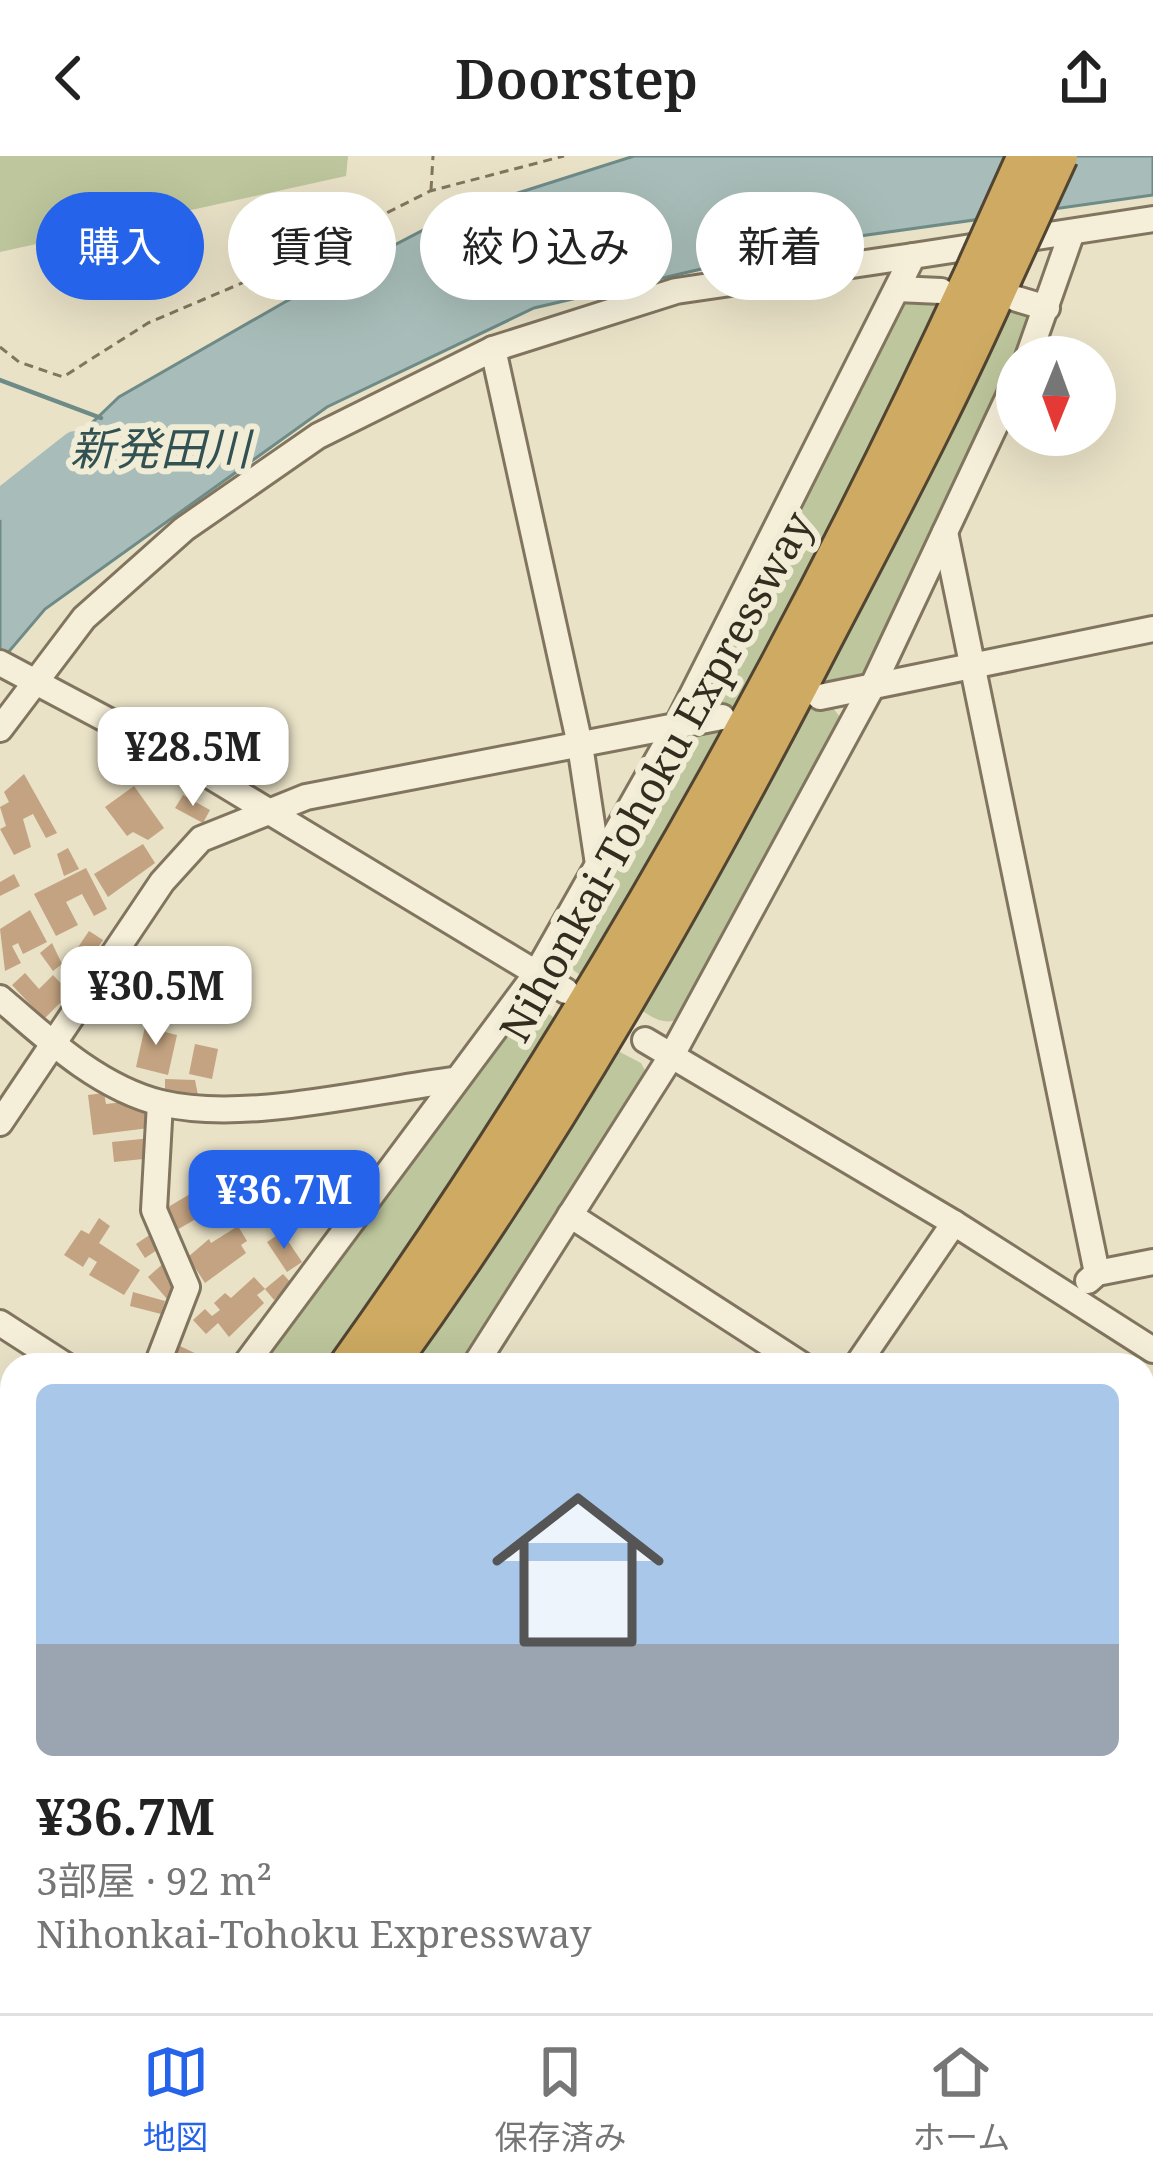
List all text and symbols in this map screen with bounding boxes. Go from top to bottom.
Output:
text: Doorstep [455,41,698,115]
icon: back [36,45,102,111]
icon: share [1051,45,1117,111]
chip: 購入 [36,192,204,300]
chip: 賃貸 [228,192,396,300]
chip: 絞り込み [420,192,672,300]
chip: 新着 [696,192,864,300]
north arrow [996,336,1116,456]
map controls [996,336,1116,456]
water label: 新発田川 [70,417,254,478]
street label: Nihonkai-Tohoku Expressway [485,500,825,1051]
pin: ¥28.5M [95,707,291,809]
text: ¥28.5M [125,719,261,772]
pin: ¥30.5M [58,946,254,1048]
text: ¥30.5M [88,958,224,1011]
pin: ¥36.7M [186,1150,382,1252]
text: ¥36.7M [216,1162,352,1215]
icon: home [470,1462,686,1678]
text: ¥36.7M [36,1780,215,1850]
text: 3部屋 · 92 m² [36,1853,272,1906]
text: Nihonkai-Tohoku Expressway [36,1906,591,1959]
tab: 地図 [143,2039,209,2159]
tab: 保存済み [494,2039,626,2159]
tab: ホーム [912,2039,1010,2159]

